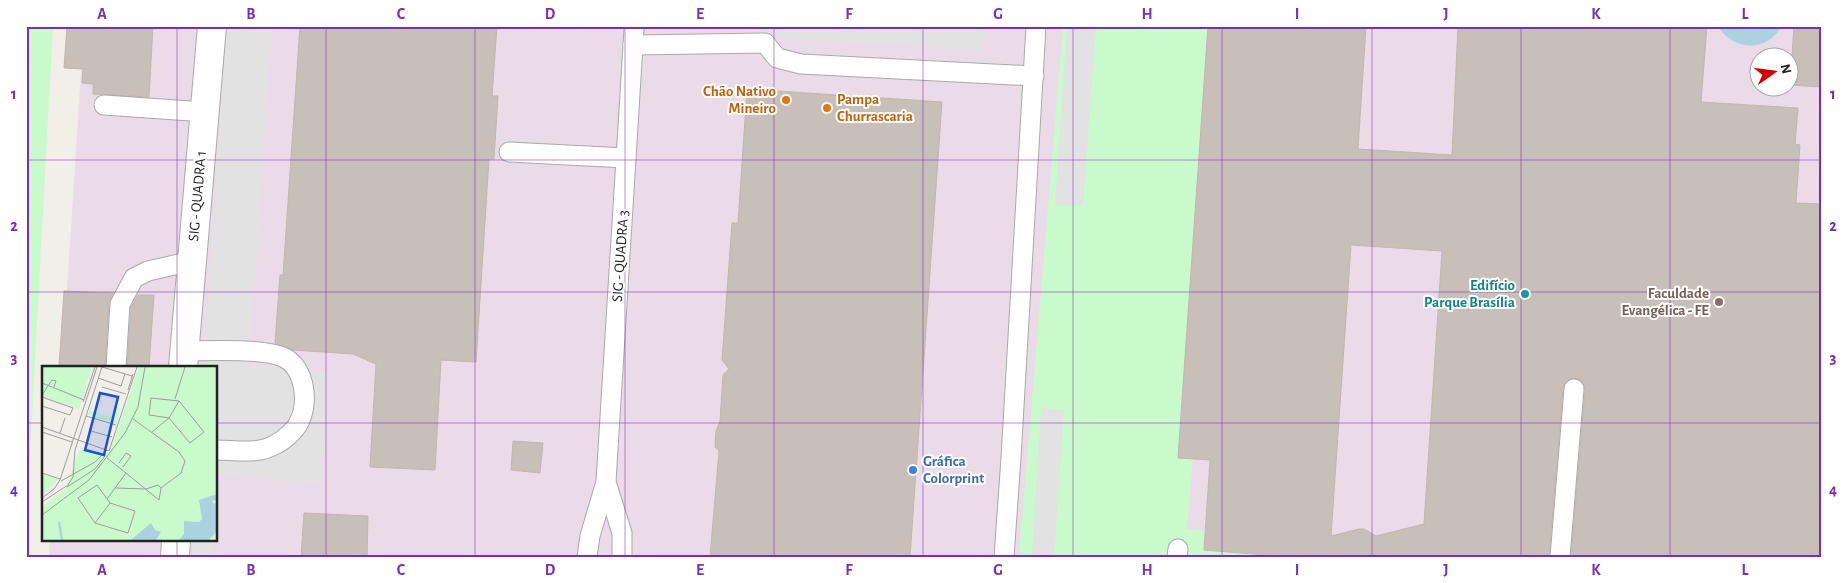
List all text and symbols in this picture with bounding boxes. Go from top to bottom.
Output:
text: A [97,6,107,22]
text: B [246,6,256,22]
text: C [397,6,406,22]
text: D [545,6,556,22]
text: E [696,6,704,22]
text: F [845,6,853,22]
text: G [993,6,1003,22]
text: H [1141,6,1153,22]
text: I [1295,6,1299,22]
text: J [1443,6,1449,22]
text: K [1591,6,1601,22]
text: L [1742,6,1749,22]
north arrow [1750,48,1800,98]
text: N [1778,63,1794,76]
place label: Chão Nativo Mineiro [703,84,776,116]
text: 1 [11,86,17,102]
text: 1 [1830,86,1836,102]
place label: Pampa Churrascaria [837,92,913,124]
marker: Chão Nativo Mineiro [780,94,792,106]
marker: Pampa Churrascaria [821,102,833,114]
street label: SIG - QUADRA 1 [186,150,209,242]
street label: SIG - QUADRA 3 [610,210,631,303]
text: 2 [10,218,18,234]
text: 2 [1829,218,1837,234]
place label: Edifício Parque Brasília [1424,278,1515,310]
place label: Faculdade Evangélica - FE [1621,286,1709,318]
marker: Edifício Parque Brasília [1519,288,1531,300]
marker: Faculdade Evangélica - FE [1713,296,1725,308]
text: 3 [11,350,18,366]
text: 3 [1830,350,1837,366]
inset map [42,366,218,540]
place label: Gráfica Colorprint [923,454,984,486]
marker: Gráfica Colorprint [907,464,919,476]
text: 4 [10,482,18,498]
text: 4 [1829,482,1837,498]
text: A [97,562,107,578]
text: B [246,562,256,578]
text: C [397,562,406,578]
text: D [545,562,556,578]
text: E [696,562,704,578]
text: F [845,562,853,578]
text: G [993,562,1003,578]
text: H [1141,562,1153,578]
text: I [1295,562,1299,578]
text: J [1443,562,1449,578]
text: K [1591,562,1601,578]
text: L [1742,562,1749,578]

